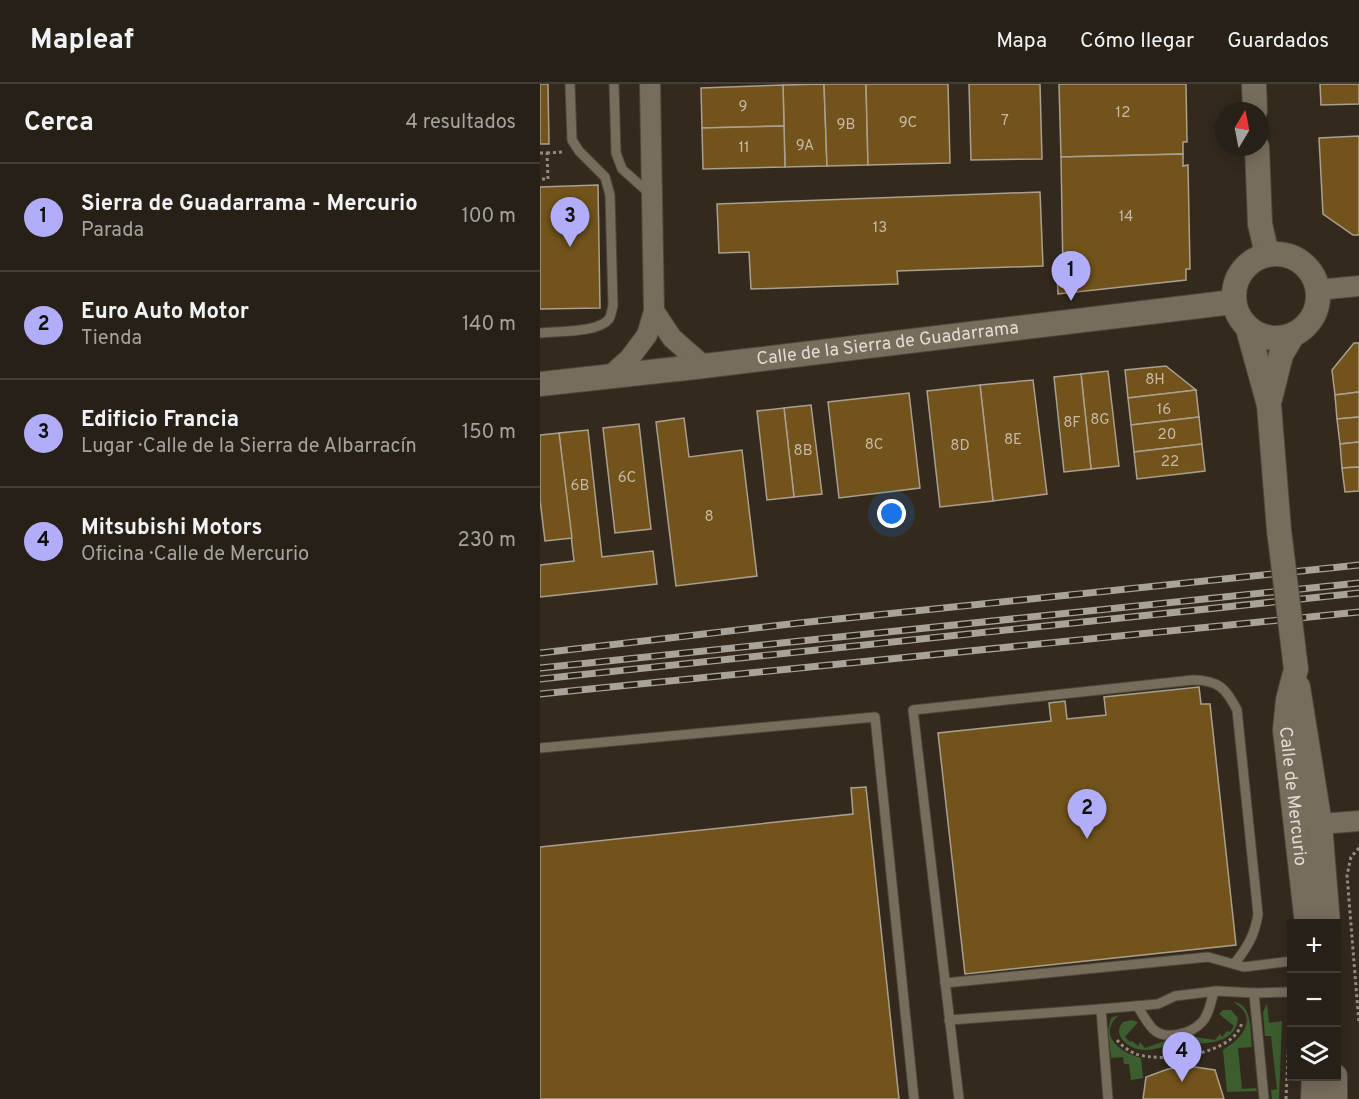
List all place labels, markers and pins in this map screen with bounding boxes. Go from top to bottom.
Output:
pin: 3 [550,198,590,247]
pin: 1 [1052,252,1090,301]
pin: 2 [1068,790,1106,839]
pin: 4 [1162,1032,1202,1082]

